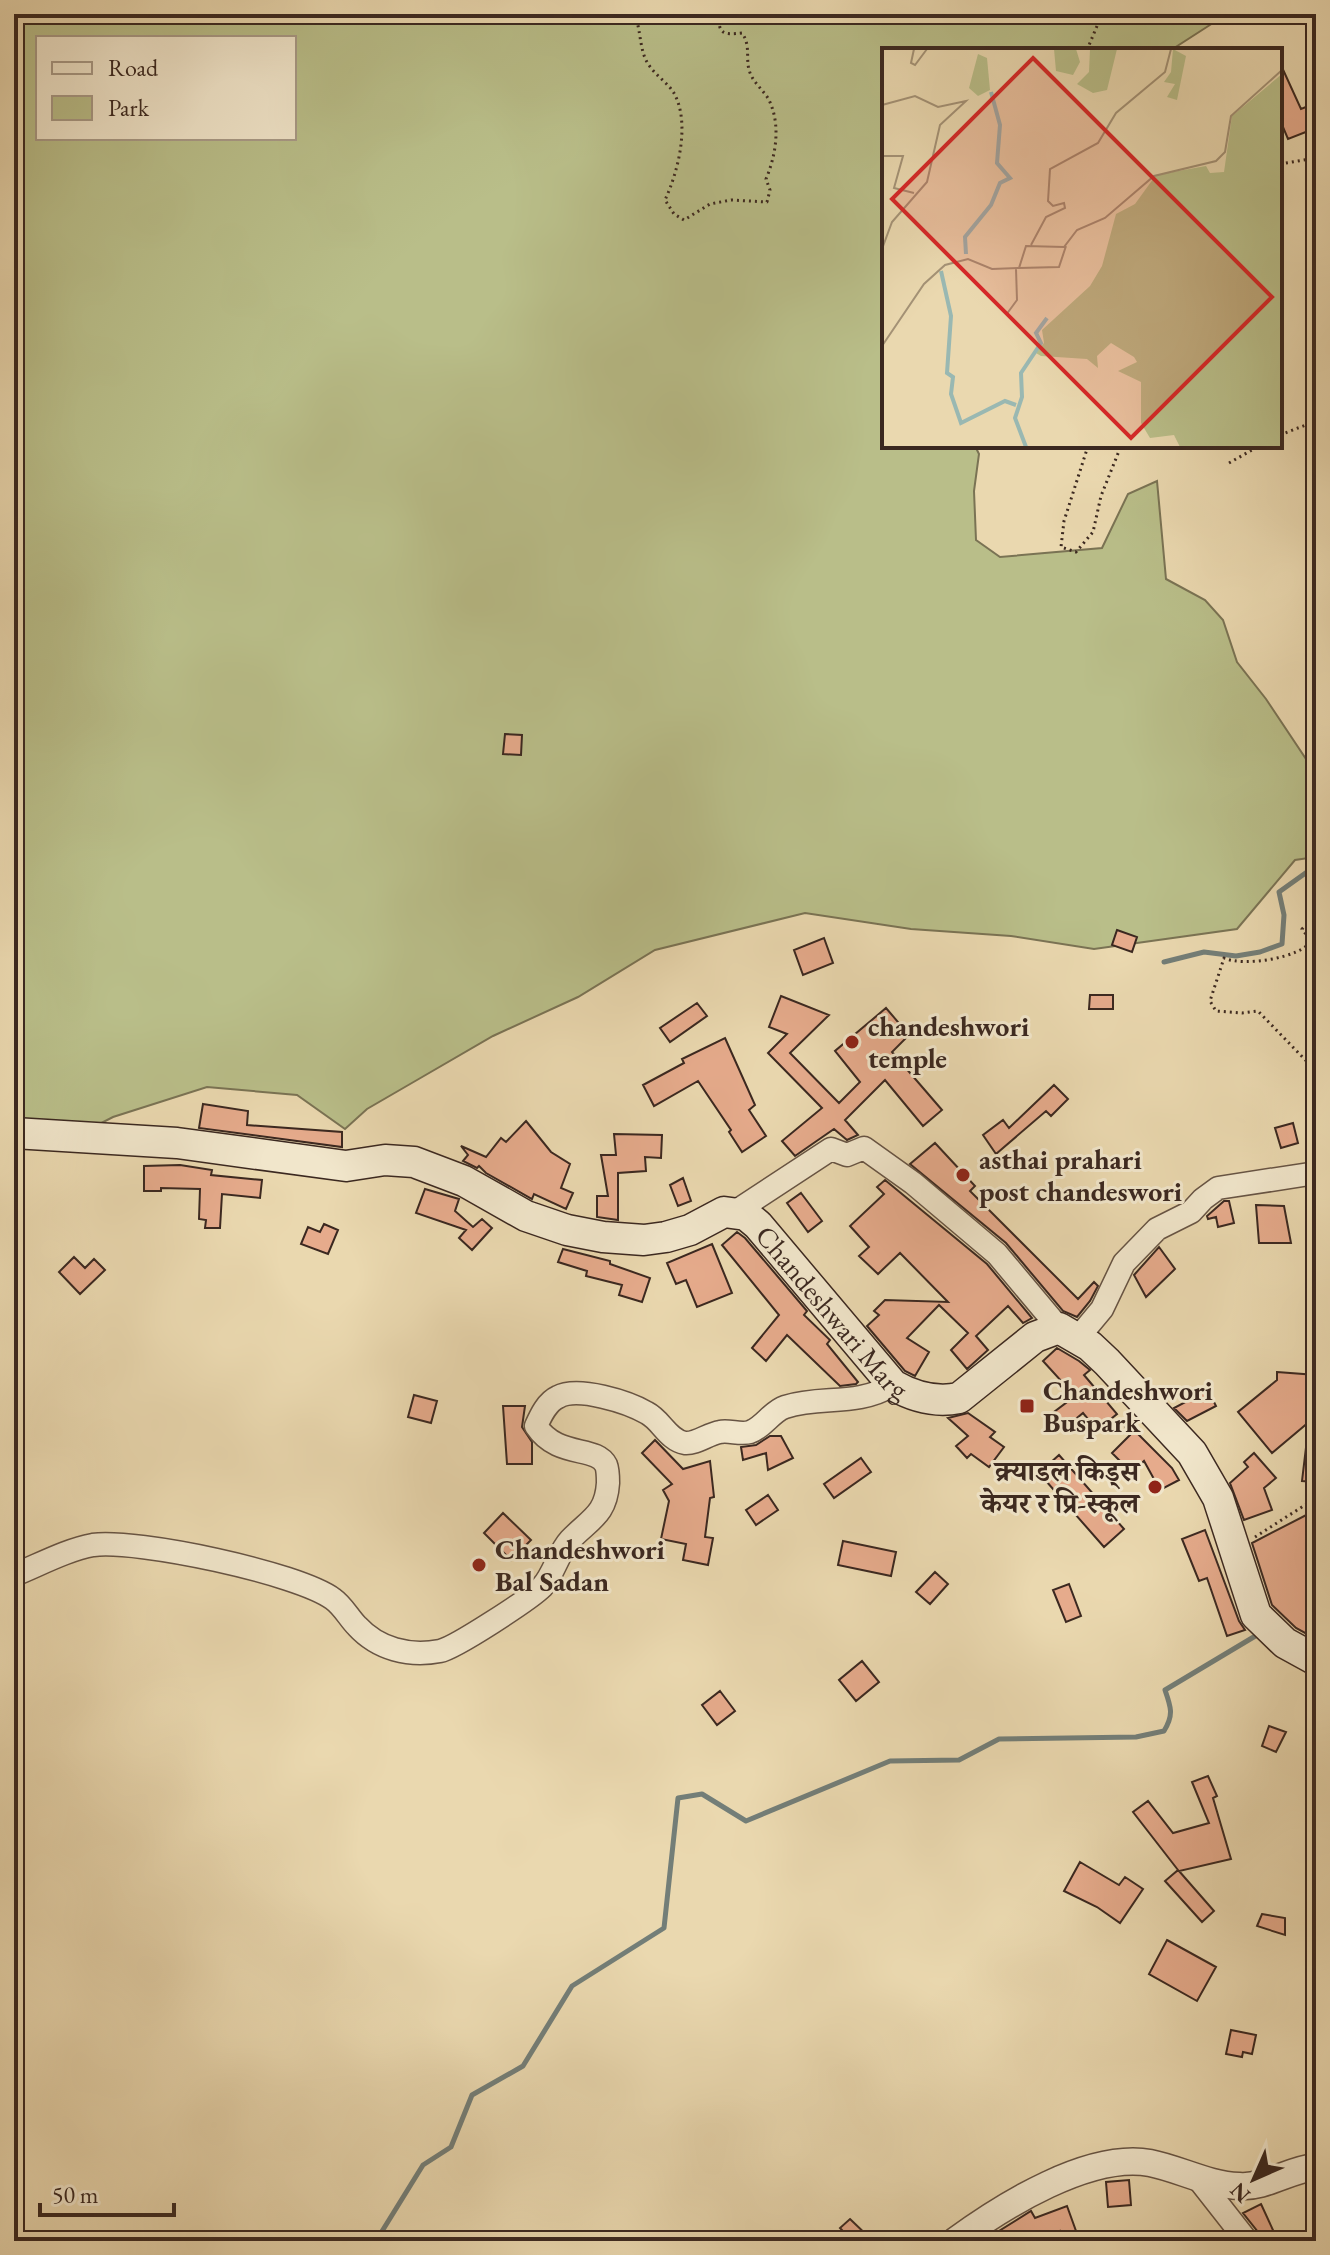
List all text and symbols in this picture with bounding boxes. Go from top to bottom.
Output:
legend [36,36,296,140]
inset map [882,48,1282,448]
text: Road [108,52,159,83]
text: Park [108,92,150,123]
place label: chandeshwori temple [868,1008,1029,1076]
marker: chandeshwori temple [843,1033,861,1051]
place label: asthai prahari post chandeswori [979,1141,1182,1209]
marker: asthai prahari post chandeswori [954,1166,972,1184]
street label: Chandeshwari Marg [748,1218,914,1408]
place label: Chandeshwori Buspark [1043,1372,1213,1440]
marker: Chandeshwori Buspark [1018,1397,1036,1415]
place label: क्र्याडल किड्स केयर र प्रि-स्कूल [979,1453,1141,1522]
marker: क्र्याडल किड्स केयर र प्रि-स्कूल [1146,1478,1164,1496]
place label: Chandeshwori Bal Sadan [495,1531,665,1599]
marker: Chandeshwori Bal Sadan [470,1556,488,1574]
north arrow [1214,2139,1294,2219]
scale bar [40,2167,174,2217]
text: N [1224,2176,1257,2209]
text: 50 m [52,2179,99,2210]

